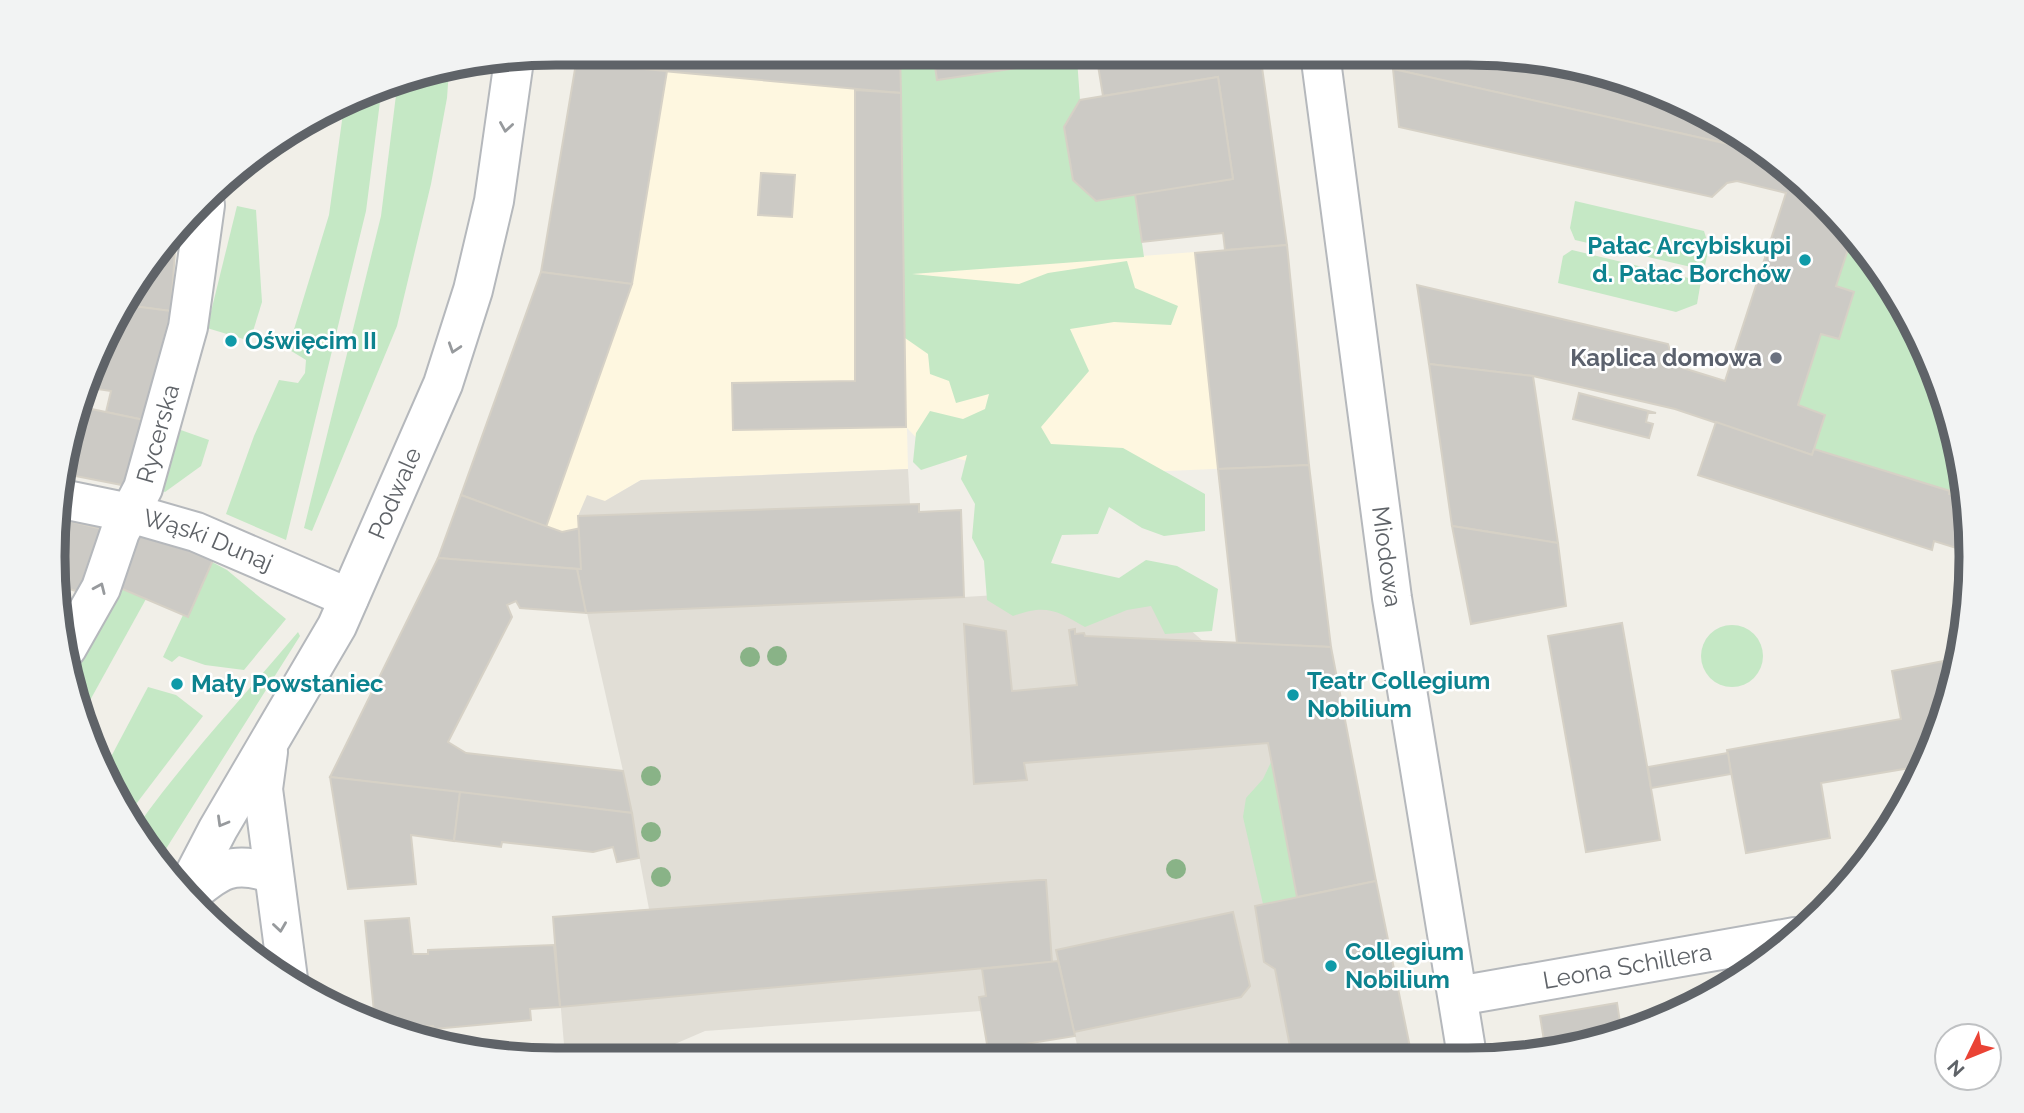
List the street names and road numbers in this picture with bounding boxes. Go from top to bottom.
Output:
street label: Rycerska [130,381,185,486]
street label: Podwale [362,443,427,543]
street label: Wąski Dunaj [140,503,277,577]
street label: Miodowa [1366,504,1408,609]
street label: Leona Schillera [1541,937,1714,995]

